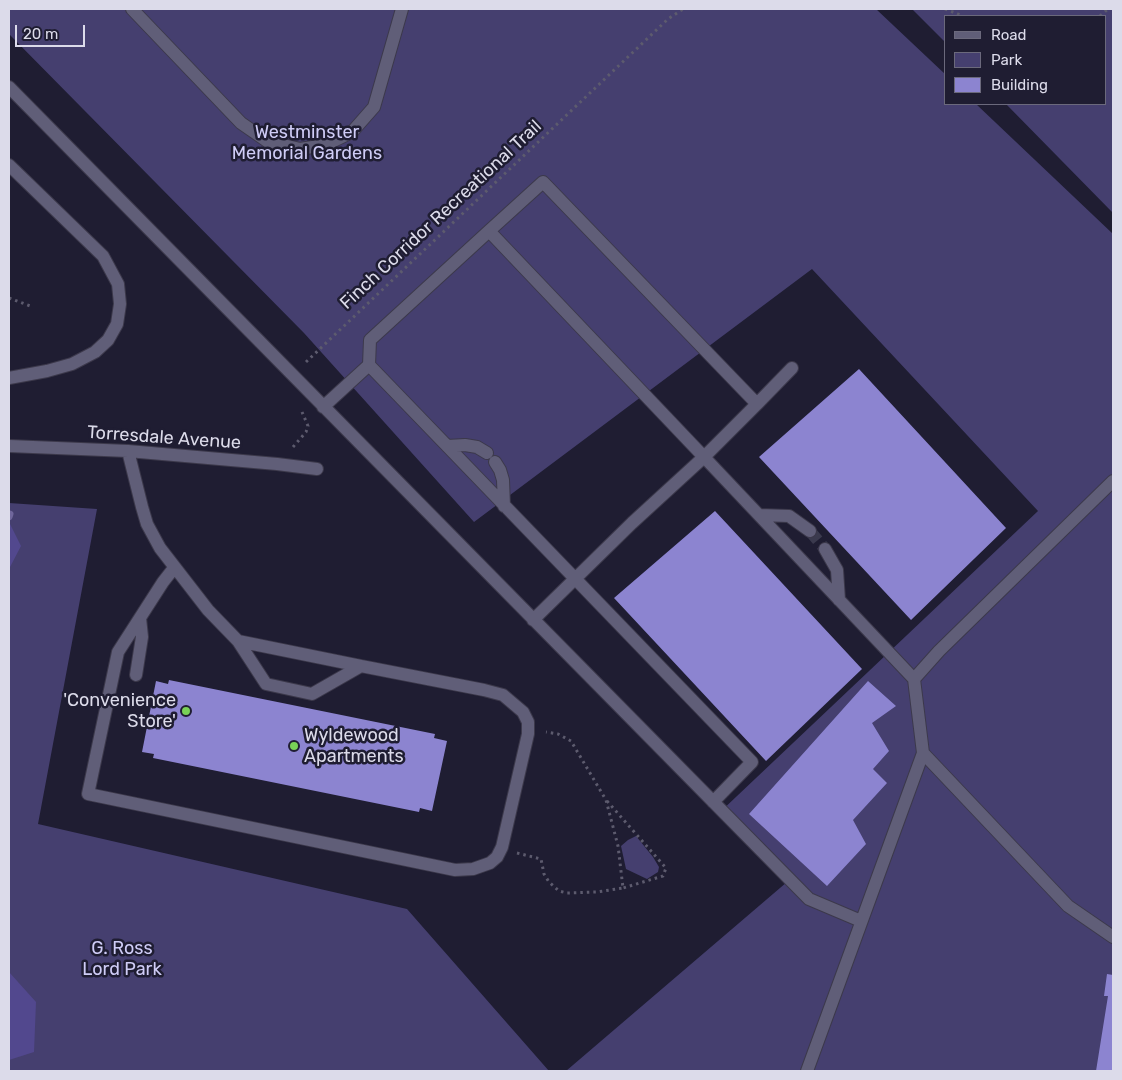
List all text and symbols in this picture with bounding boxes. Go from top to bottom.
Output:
scale bar [18,15,88,47]
legend [944,15,1107,105]
text: 20 m [23,25,58,43]
text: Road [991,26,1027,44]
text: Park [991,51,1022,69]
text: Building [991,76,1048,94]
street label: Finch Corridor Recreational Trail [336,116,546,314]
park label: Westminster Memorial Gardens [232,122,382,164]
street label: Torresdale Avenue [86,422,242,454]
place label: 'Convenience Store' [63,690,176,732]
marker: 'Convenience Store' [180,705,192,717]
place label: Wyldewood Apartments [304,725,404,768]
marker: Wyldewood Apartments [288,740,300,752]
park label: G. Ross Lord Park [82,938,162,981]

